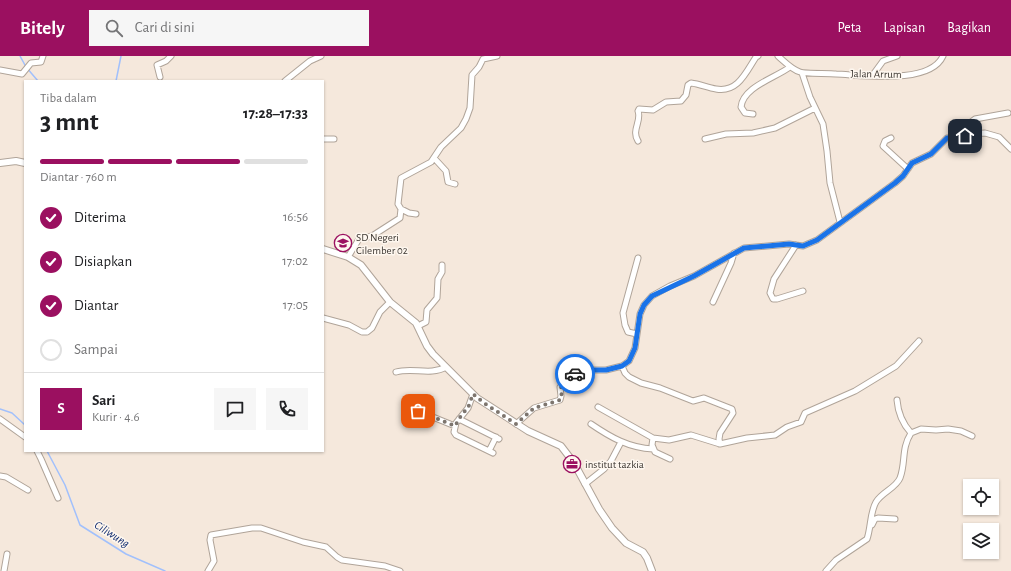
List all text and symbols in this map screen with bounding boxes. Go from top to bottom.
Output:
search box [89,10,369,46]
icon: search [103,17,125,39]
text: Bitely [20,19,65,38]
text: Cari di sini [135,20,195,35]
text: Peta [838,21,862,35]
text: Lapisan [884,21,925,35]
text: Bagikan [947,21,991,35]
street label: Jalan Arrum [850,68,902,80]
text: Tiba dalam [40,92,97,105]
text: 17:28–17:33 [243,106,308,121]
text: 3 mnt [40,109,99,135]
pin [948,119,982,153]
icon: home [954,125,976,147]
text: Diantar · 760 m [40,171,117,184]
icon: check [40,207,62,229]
text: Diterima [74,210,126,225]
text: 16:56 [283,211,308,224]
place label: SD Negeri Cilember 02 [356,232,408,256]
school or university icon: SD Negeri Cilember 02 [333,233,353,253]
icon: check [40,251,62,273]
text: Disiapkan [74,254,132,269]
text: 17:02 [282,255,308,268]
icon: check [40,295,62,317]
text: Diantar [74,298,118,313]
text: 17:05 [283,299,308,312]
text: Sampai [74,342,118,357]
courier [555,354,595,394]
icon: car [564,363,586,385]
button: chat [214,388,256,430]
button: phone [266,388,308,430]
text: Sari [92,393,116,408]
pin [401,394,435,428]
icon: bag [407,400,429,422]
text: S [57,401,65,416]
text: Kurir · 4.6 [92,411,140,424]
office icon: institut tazkia [562,454,582,474]
place label: institut tazkia [585,459,644,470]
map controls [963,479,999,559]
button: locate [963,479,999,515]
water label: Ciliwung [92,519,132,549]
button: layers [963,523,999,559]

